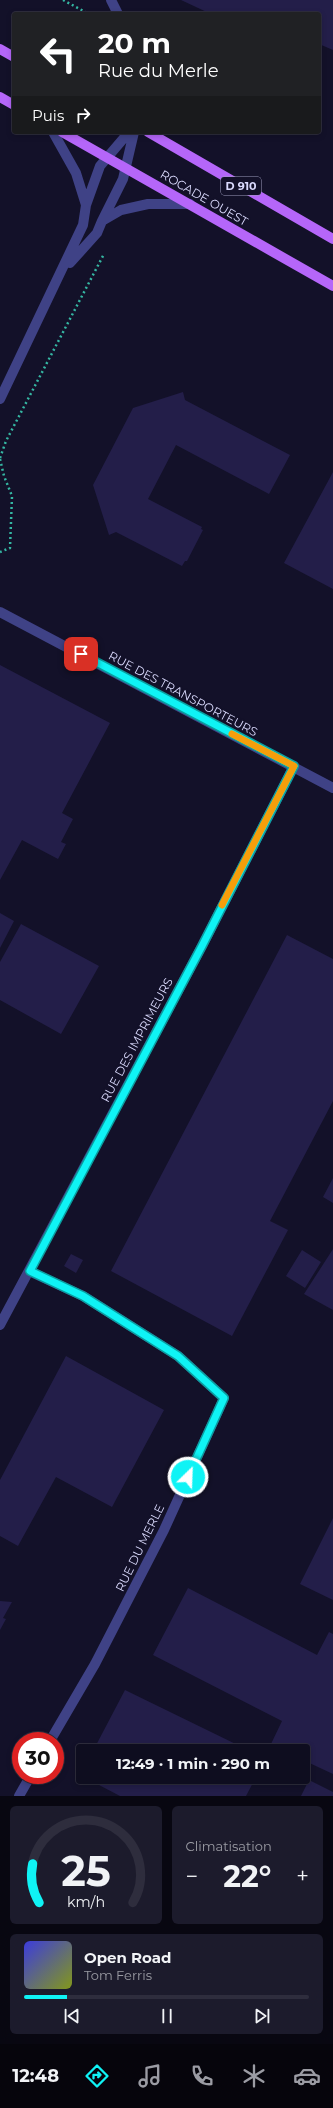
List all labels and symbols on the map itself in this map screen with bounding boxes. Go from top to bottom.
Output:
street label: ROCADE OUEST [158,166,251,229]
road number: D 910 [221,177,261,195]
pin [64,637,98,671]
street label: RUE DES TRANSPORTEURS [106,648,260,739]
street label: RUE DES IMPRIMEURS [97,975,176,1105]
position arrow [167,1456,209,1498]
street label: RUE DU MERLE [112,1502,167,1594]
speed limit sign: 30 [12,1732,64,1784]

